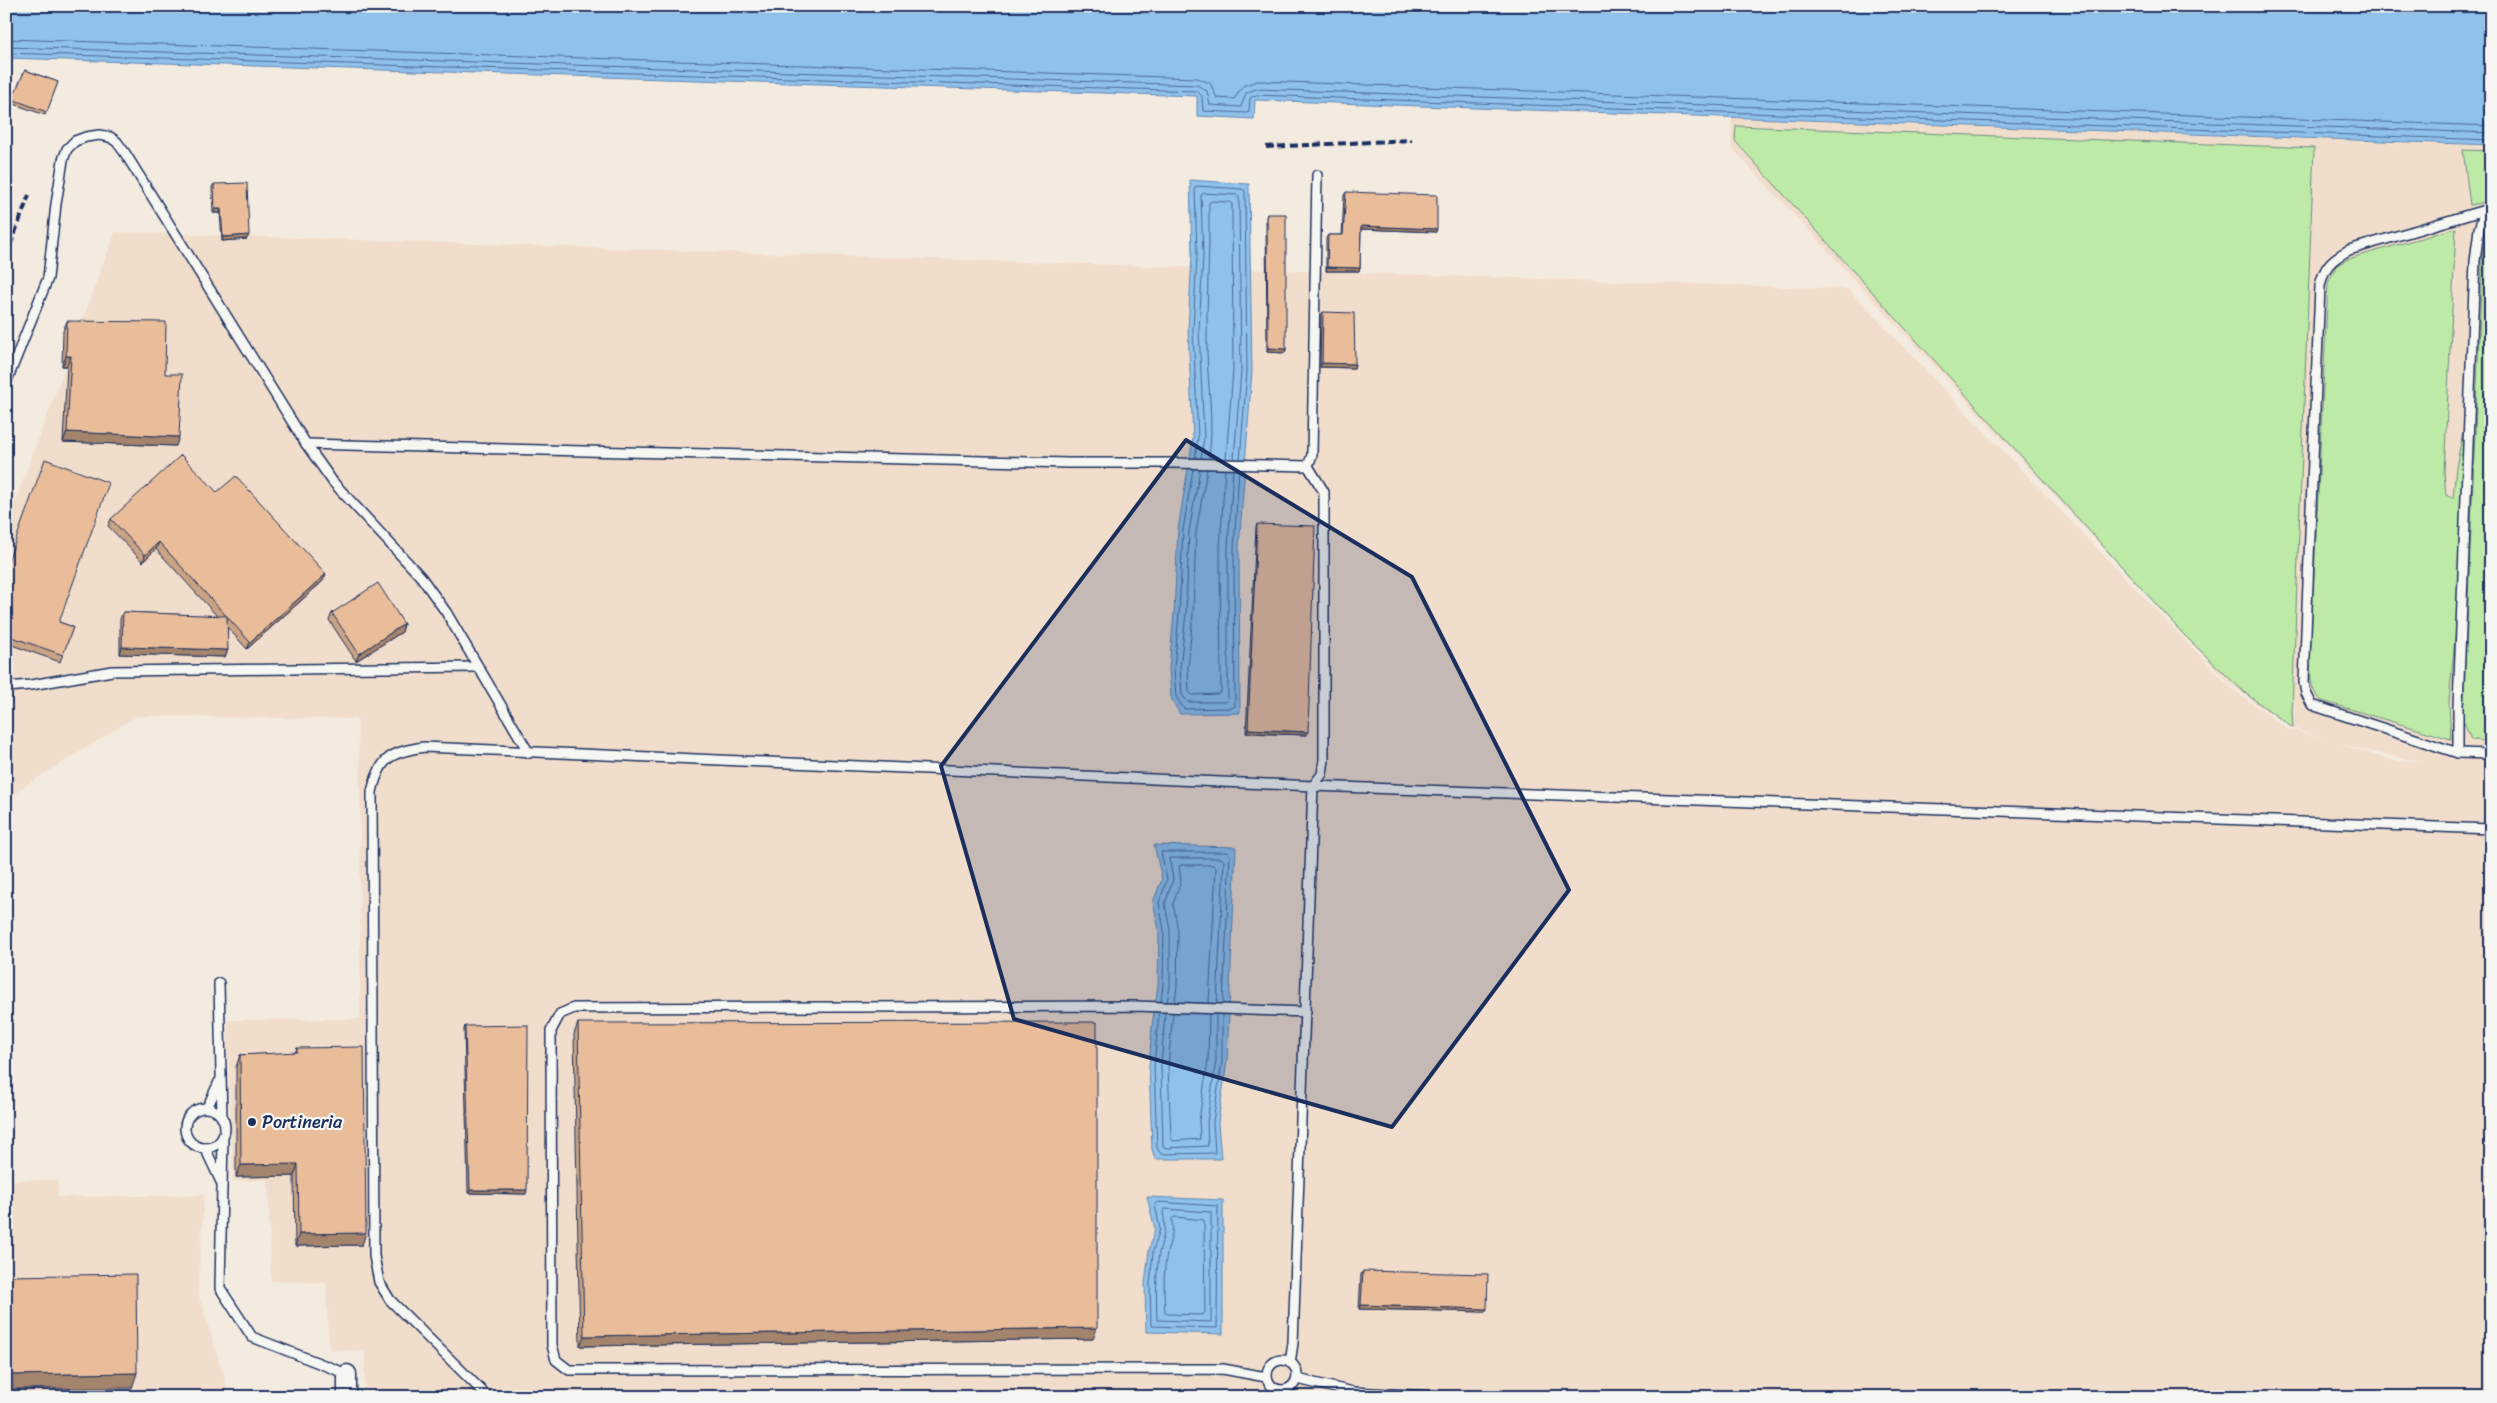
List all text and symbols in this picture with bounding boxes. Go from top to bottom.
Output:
place label: Portineria [262,1106,343,1138]
marker: Portineria [246,1116,258,1128]

